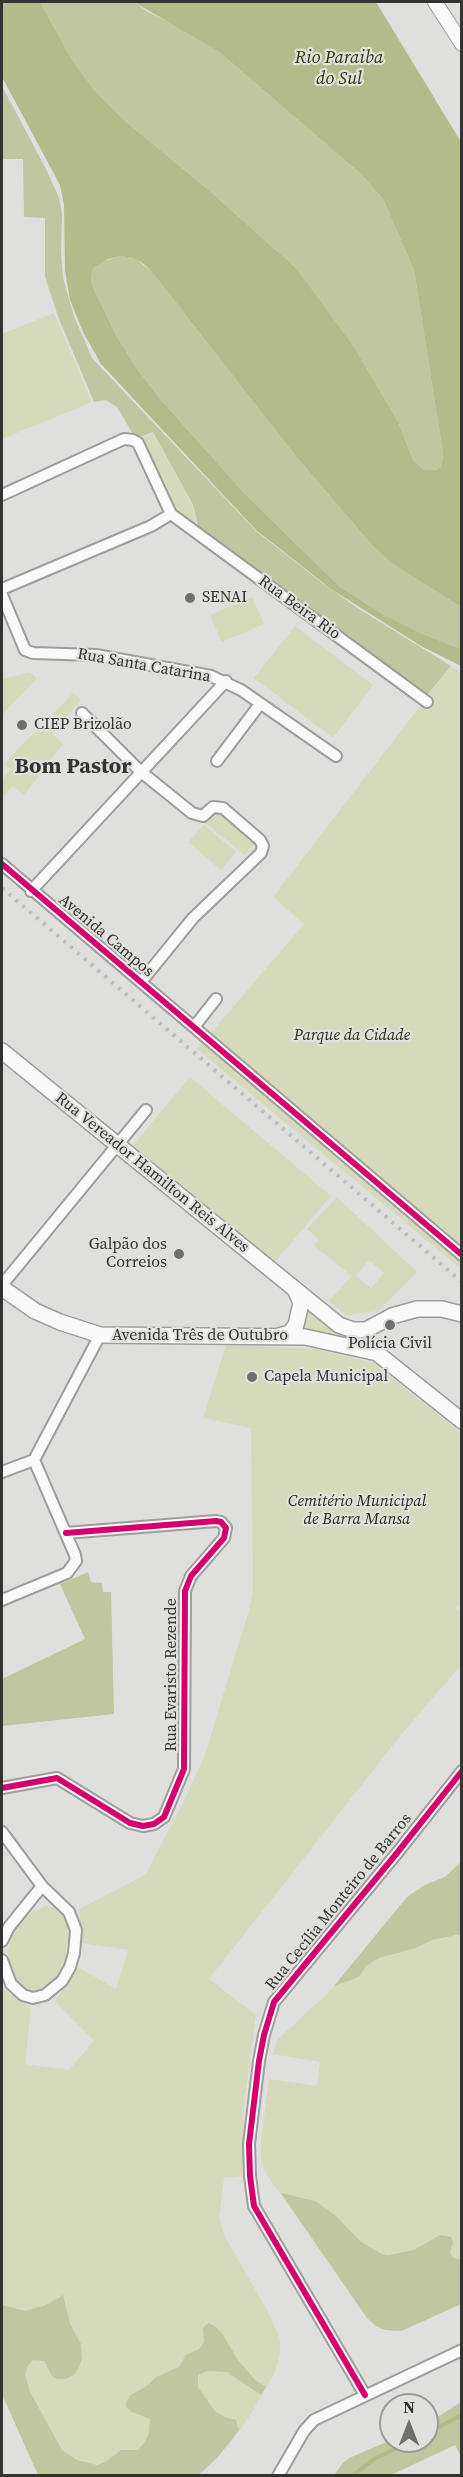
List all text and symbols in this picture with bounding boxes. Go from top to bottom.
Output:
water label: Rio Paraiba do Sul [295,47,383,90]
street label: Rua Beira Rio [254,572,344,644]
place label: SENAI [202,588,247,608]
marker: SENAI [183,591,197,605]
street label: Rua Santa Catarina [76,645,212,687]
place label: CIEP Brizolão [34,715,132,735]
marker: CIEP Brizolão [15,718,29,732]
district label: Bom Pastor [15,754,131,780]
street label: Avenida Campos [55,891,157,981]
park label: Parque da Cidade [294,1026,410,1046]
street label: Rua Vereador Hamilton Reis Alves [51,1089,253,1257]
place label: Galpão dos Correios [89,1235,167,1273]
marker: Galpão dos Correios [172,1247,186,1261]
marker: Polícia Civil [383,1318,397,1332]
street label: Avenida Três de Outubro [112,1326,288,1346]
place label: Polícia Civil [348,1334,432,1354]
place label: Capela Municipal [264,1367,388,1387]
marker: Capela Municipal [245,1370,259,1384]
park label: Cemitério Municipal de Barra Mansa [288,1492,426,1530]
street label: Rua Evaristo Rezende [162,1598,182,1752]
street label: Rua Cecília Monteiro de Barros [262,1810,416,1994]
north arrow [379,2393,439,2453]
text: N [403,2396,415,2418]

